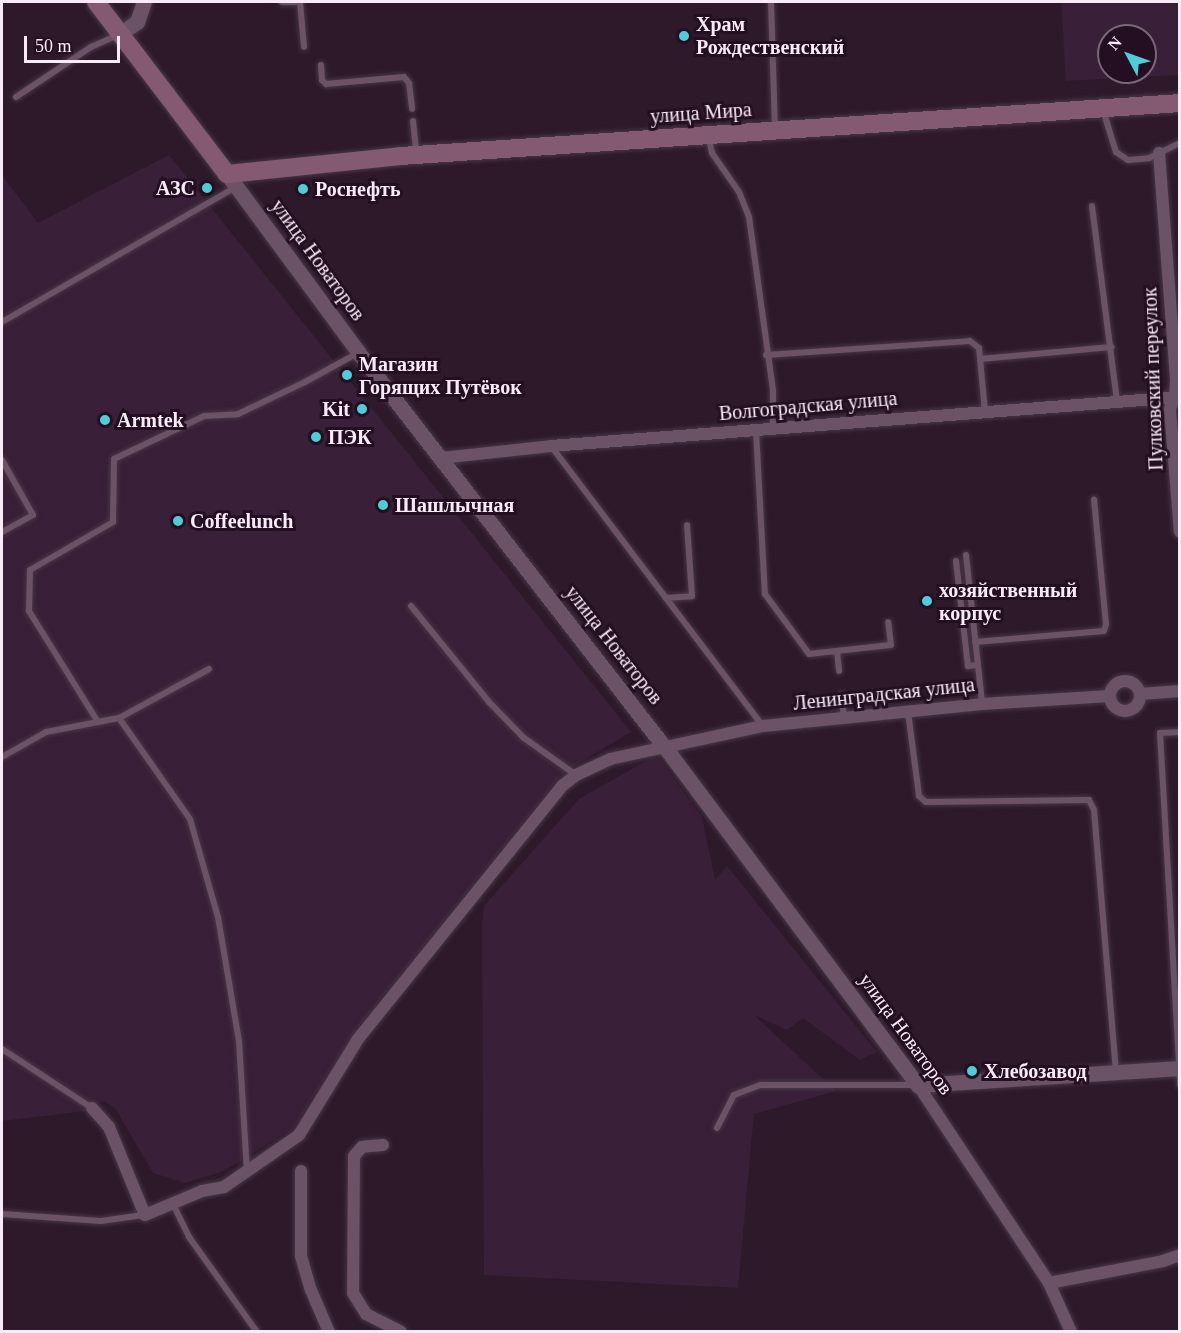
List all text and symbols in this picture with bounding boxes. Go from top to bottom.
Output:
place label: Храм Рождественский [696,13,844,60]
scale bar [27,24,123,62]
north arrow [1097,24,1157,84]
marker: Храм Рождественский [677,29,691,43]
text: N [1104,33,1125,53]
text: 50 m [35,36,72,56]
street label: улица Мира [649,97,753,129]
place label: АЗС [156,176,195,200]
place label: Роснефть [315,177,400,201]
marker: АЗС [200,181,214,195]
marker: Роснефть [296,182,310,196]
street label: улица Новаторов [266,195,370,325]
street label: Пулковский переулок [1138,287,1168,471]
place label: Магазин Горящих Путёвок [359,352,522,399]
marker: Магазин Горящих Путёвок [340,368,354,382]
street label: Волгоградская улица [718,386,898,426]
place label: Kit [322,397,350,421]
marker: Kit [355,402,369,416]
place label: Armtek [117,408,184,432]
marker: Armtek [98,413,112,427]
place label: ПЭК [328,425,372,449]
marker: ПЭК [309,430,323,444]
place label: Шашлычная [395,493,514,517]
marker: Шашлычная [376,498,390,512]
place label: Coffeelunch [190,509,293,533]
marker: Coffeelunch [171,514,185,528]
place label: хозяйственный корпус [939,578,1077,625]
street label: улица Новаторов [560,581,668,709]
marker: хозяйственный корпус [920,594,934,608]
street label: Ленинградская улица [792,673,976,715]
street label: улица Новаторов [854,969,958,1099]
place label: Хлебозавод [984,1059,1087,1083]
marker: Хлебозавод [965,1064,979,1078]

